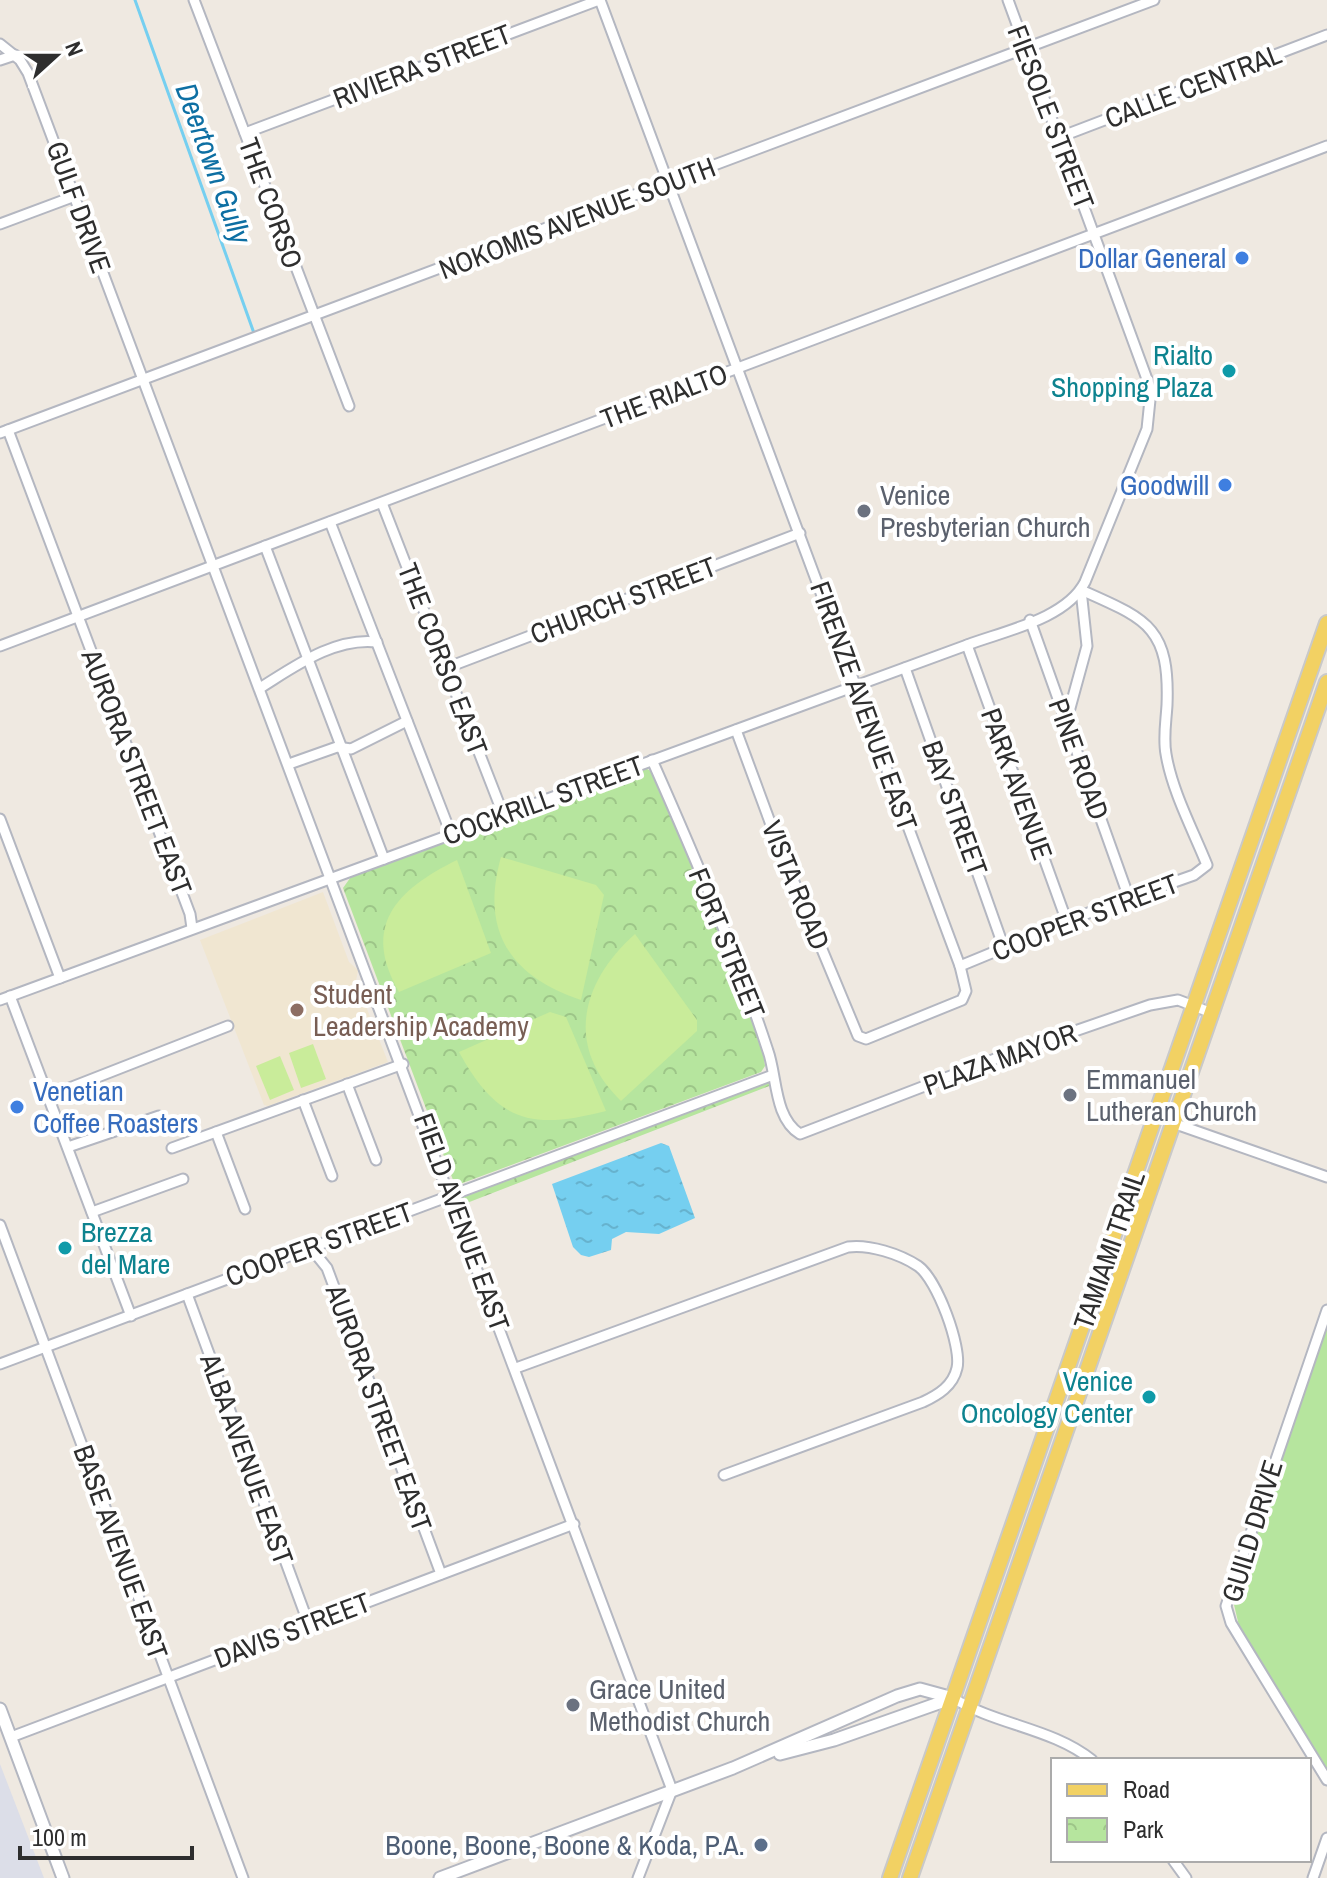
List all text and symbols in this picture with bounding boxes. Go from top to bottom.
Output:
street label: RIVIERA STREET [328,15,516,117]
north arrow [16,16,96,96]
street label: FIESOLE STREET [999,20,1103,214]
street label: CALLE CENTRAL [1099,35,1287,137]
text: N [58,37,91,60]
water label: Deertown Gully [166,77,262,250]
street label: THE CORSO [230,132,312,274]
street label: GULF DRIVE [38,136,120,278]
street label: NOKOMIS AVENUE SOUTH [433,148,721,288]
place label: Dollar General [1078,239,1226,277]
marker: Dollar General [1233,249,1251,267]
place label: Rialto Shopping Plaza [1051,336,1213,406]
street label: THE RIALTO [595,354,733,438]
marker: Rialto Shopping Plaza [1220,362,1238,380]
place label: Goodwill [1120,466,1209,504]
place label: Venice Presbyterian Church [880,476,1091,546]
marker: Goodwill [1216,476,1234,494]
marker: Venice Presbyterian Church [855,502,873,520]
street label: CHURCH STREET [525,547,721,653]
street label: THE CORSO EAST [389,557,497,761]
street label: FIRENZE AVENUE EAST [801,576,927,836]
street label: AURORA STREET EAST [72,643,201,900]
street label: PINE ROAD [1040,693,1118,825]
street label: PARK AVENUE [972,703,1062,865]
street label: BAY STREET [913,735,997,881]
street label: COCKRILL STREET [437,746,649,854]
street label: VISTA ROAD [753,815,839,955]
street label: FORT STREET [680,862,774,1024]
street label: COOPER STREET [986,864,1184,970]
place label: Student Leadership Academy [313,975,529,1045]
marker: Student Leadership Academy [288,1001,306,1019]
street label: PLAZA MAYOR [918,1014,1082,1104]
place label: Emmanuel Lutheran Church [1086,1060,1257,1130]
place label: Venetian Coffee Roasters [33,1072,199,1142]
marker: Emmanuel Lutheran Church [1061,1086,1079,1104]
marker: Venetian Coffee Roasters [8,1098,26,1116]
street label: FIELD AVENUE EAST [405,1108,519,1336]
street label: TAMIAMI TRAIL [1064,1166,1154,1334]
street label: COOPER STREET [220,1193,418,1295]
place label: Brezza del Mare [81,1213,170,1283]
marker: Brezza del Mare [56,1239,74,1257]
street label: AURORA STREET EAST [316,1278,441,1537]
street label: ALBA AVENUE EAST [191,1347,303,1570]
place label: Venice Oncology Center [961,1362,1133,1432]
marker: Venice Oncology Center [1140,1388,1158,1406]
street label: BASE AVENUE EAST [65,1440,177,1664]
street label: GUILD DRIVE [1212,1455,1292,1607]
street label: DAVIS STREET [209,1583,375,1677]
place label: Grace United Methodist Church [589,1670,770,1740]
marker: Grace United Methodist Church [564,1696,582,1714]
legend [1051,1758,1311,1862]
text: Road [1123,1773,1170,1805]
scale bar [20,1810,192,1860]
text: Park [1123,1813,1164,1845]
text: 100 m [32,1821,87,1853]
place label: Boone, Boone, Boone & Koda, P.A. [385,1826,745,1864]
marker: Boone, Boone, Boone & Koda, P.A. [752,1836,770,1854]

